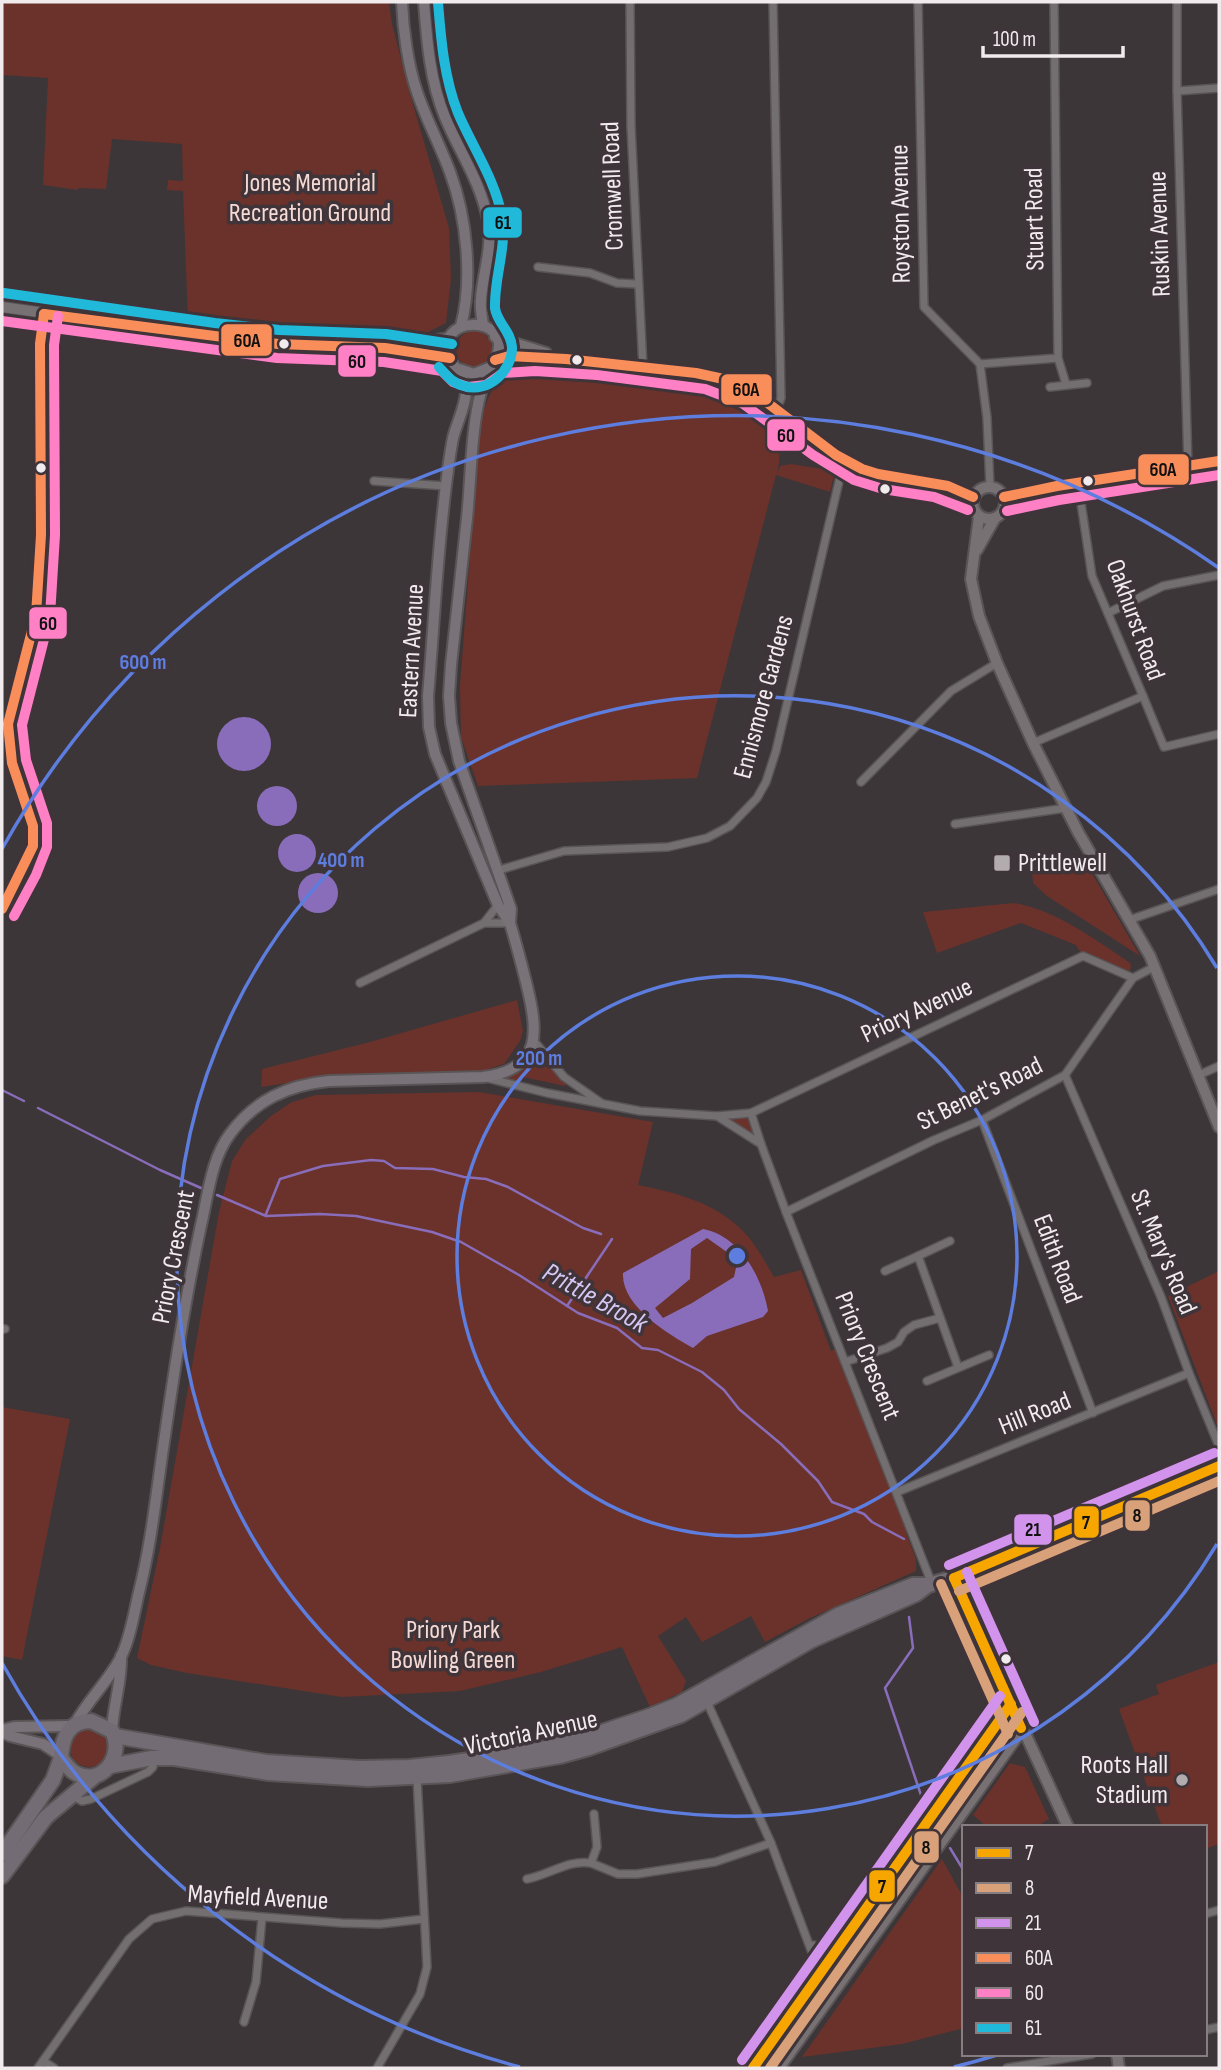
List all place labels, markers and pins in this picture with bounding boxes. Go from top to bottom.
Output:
unlabelled marker [277,337,291,351]
unlabelled marker [570,353,584,367]
unlabelled marker [34,461,48,475]
unlabelled marker [1081,474,1095,488]
unlabelled marker [878,482,892,496]
place label: Prittlewell [1018,848,1107,879]
marker: Prittlewell [992,853,1012,873]
centre of rings [725,1244,749,1268]
unlabelled marker [999,1652,1013,1666]
place label: Roots Hall Stadium [1081,1750,1168,1811]
marker: Roots Hall Stadium [1174,1772,1190,1788]

